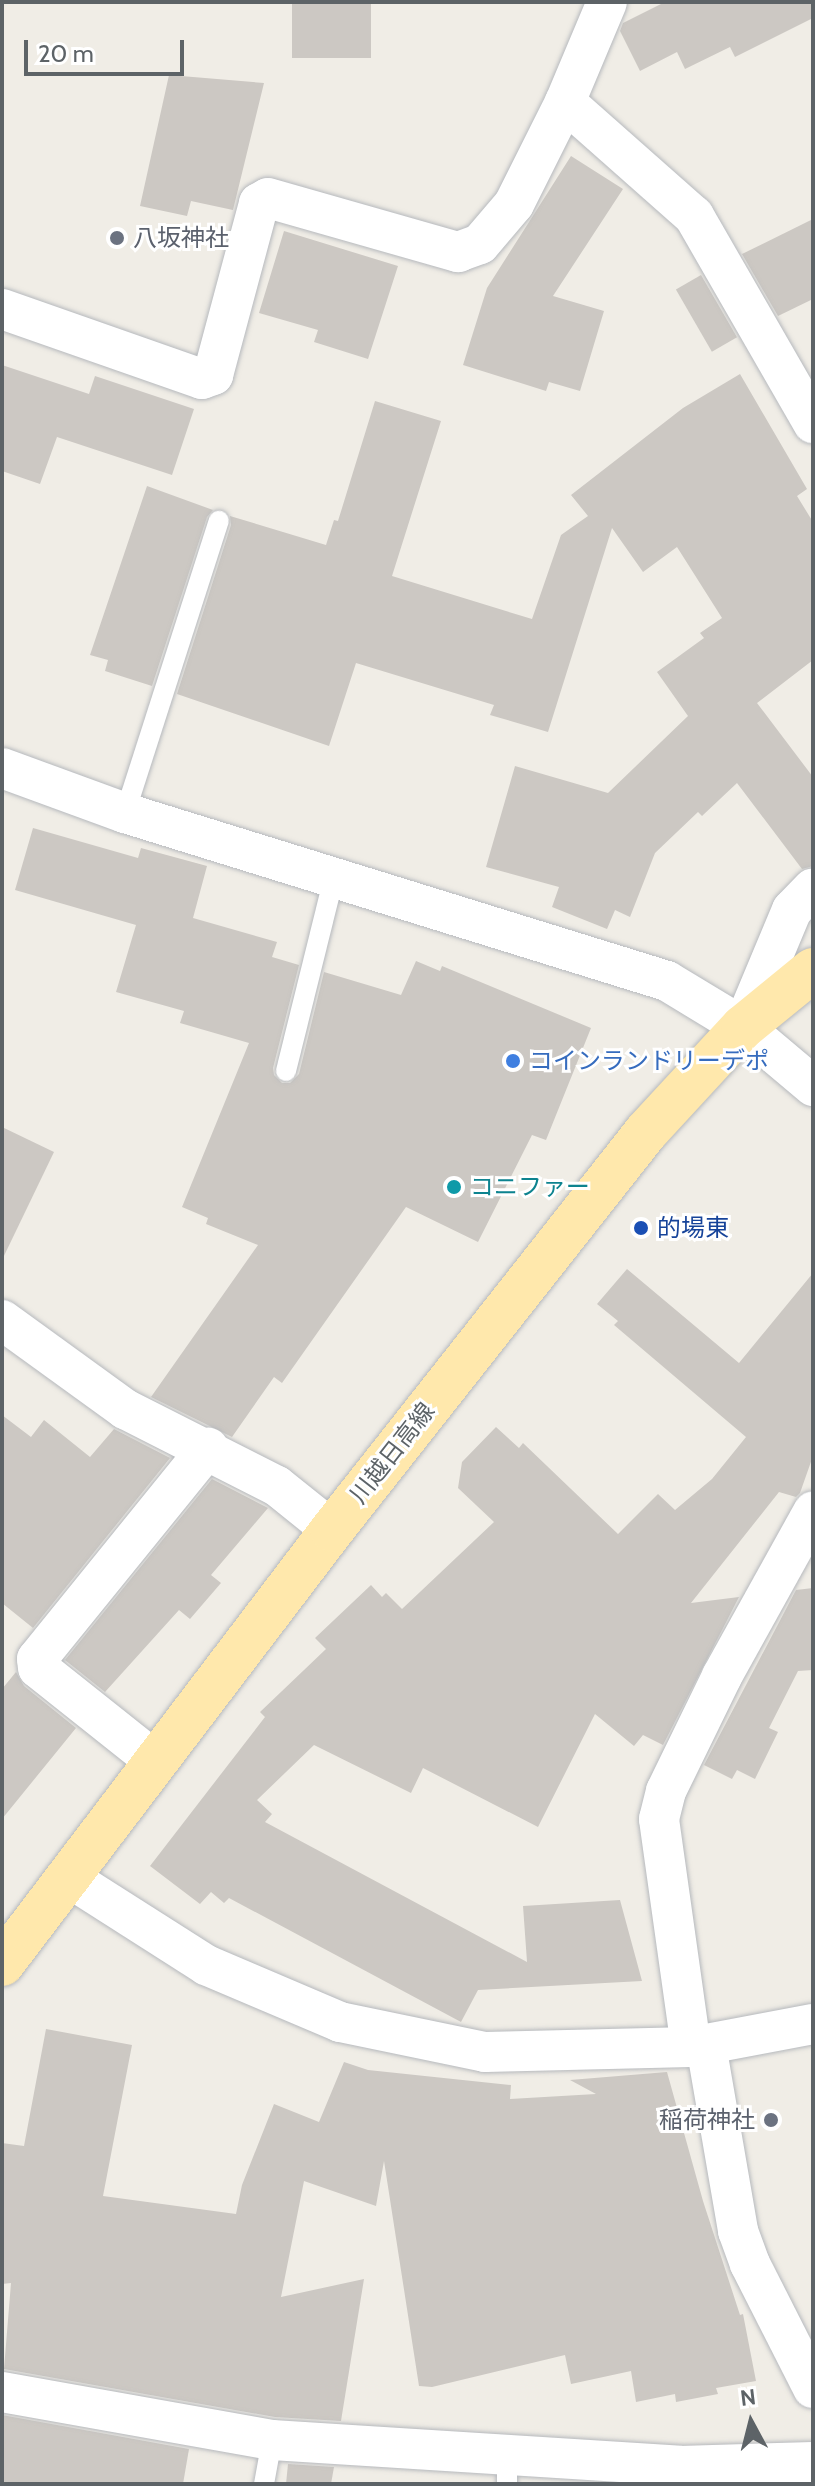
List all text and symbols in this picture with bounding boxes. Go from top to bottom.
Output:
scale bar [28,24,188,74]
text: 20 m [38,39,94,68]
place label: 八坂神社 [133,224,229,252]
marker: 八坂神社 [108,229,126,247]
place label: コインランドリーデポ [529,1047,769,1075]
marker: コインランドリーデポ [504,1052,522,1070]
place label: コニファー [470,1173,590,1201]
marker: コニファー [445,1178,463,1196]
place label: 的場東 [657,1214,729,1242]
marker: 的場東 [632,1219,650,1237]
street label: 川越日高線 [344,1397,440,1509]
place label: 稲荷神社 [659,2106,755,2134]
marker: 稲荷神社 [762,2111,780,2129]
north arrow [711,2382,791,2462]
text: N [739,2383,757,2412]

